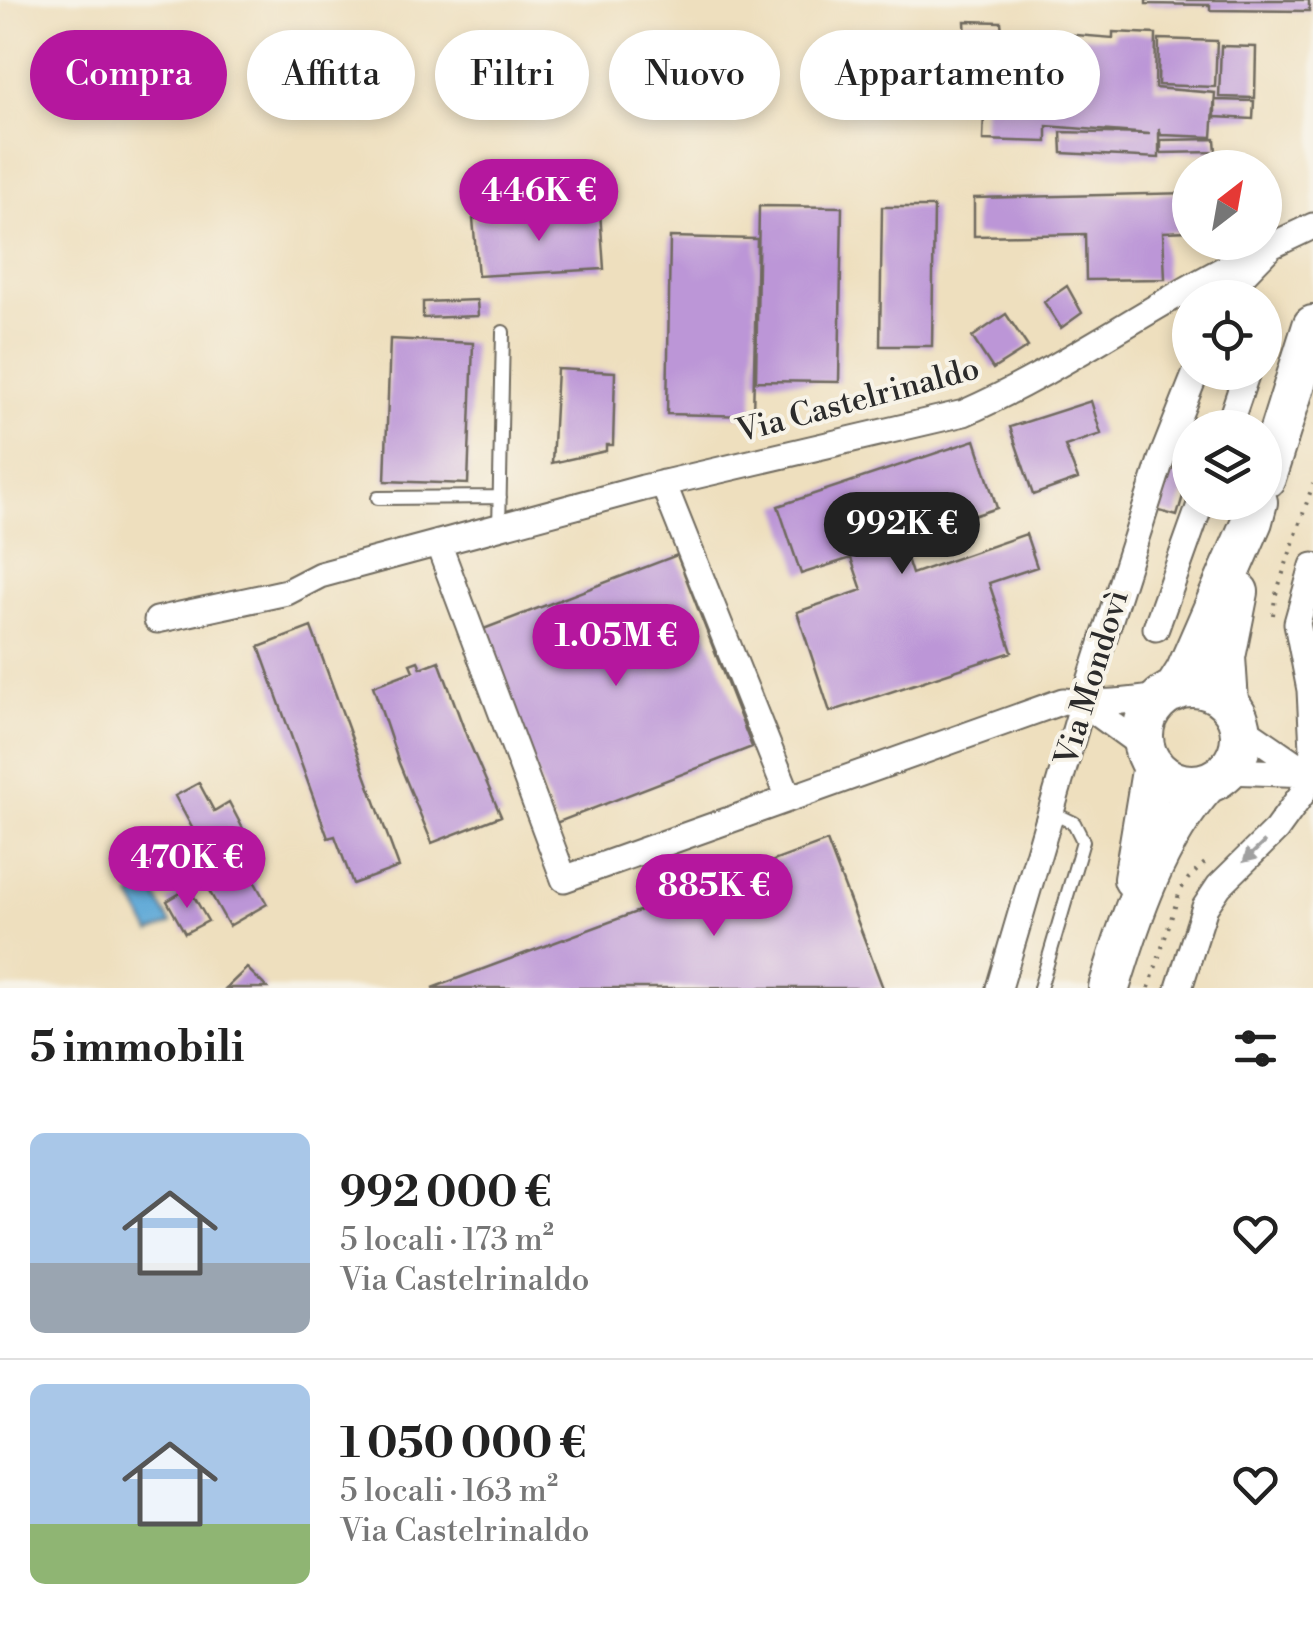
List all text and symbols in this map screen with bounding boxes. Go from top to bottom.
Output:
chip: Compra [30,30,227,120]
chip: Affitta [247,30,415,120]
chip: Filtri [435,30,589,120]
chip: Nuovo [609,30,780,120]
chip: Appartamento [800,30,1100,120]
north arrow [1172,150,1282,260]
map controls [1172,150,1282,520]
pin: 446K € [458,159,620,244]
text: 446K € [481,171,597,211]
button: locate [1172,280,1282,390]
street label: Via Castelrinaldo [731,348,984,452]
button: layers [1172,410,1282,520]
pin: 992K € [821,492,983,577]
text: 992K € [846,504,958,544]
street label: Via Mondovì [1046,585,1138,772]
pin: 1.05M € [524,604,708,689]
text: 1.05M € [554,616,678,656]
pin: 470K € [106,826,268,911]
text: 470K € [130,838,244,878]
one-way arrow [1242,840,1266,863]
pin: 885K € [633,854,795,939]
text: 885K € [658,866,770,906]
icon: filters [1228,1021,1283,1076]
text: 5 immobili [30,1022,244,1075]
text: 992 000 € [340,1167,552,1220]
icon: home [110,1173,230,1293]
icon: heart [1228,1206,1283,1261]
text: 5 locali · 173 m² [340,1220,554,1260]
text: Via Castelrinaldo [340,1260,589,1300]
text: 1 050 000 € [340,1418,586,1471]
icon: home [110,1424,230,1544]
icon: heart [1228,1457,1283,1512]
text: 5 locali · 163 m² [340,1471,558,1511]
text: Via Castelrinaldo [340,1511,589,1551]

